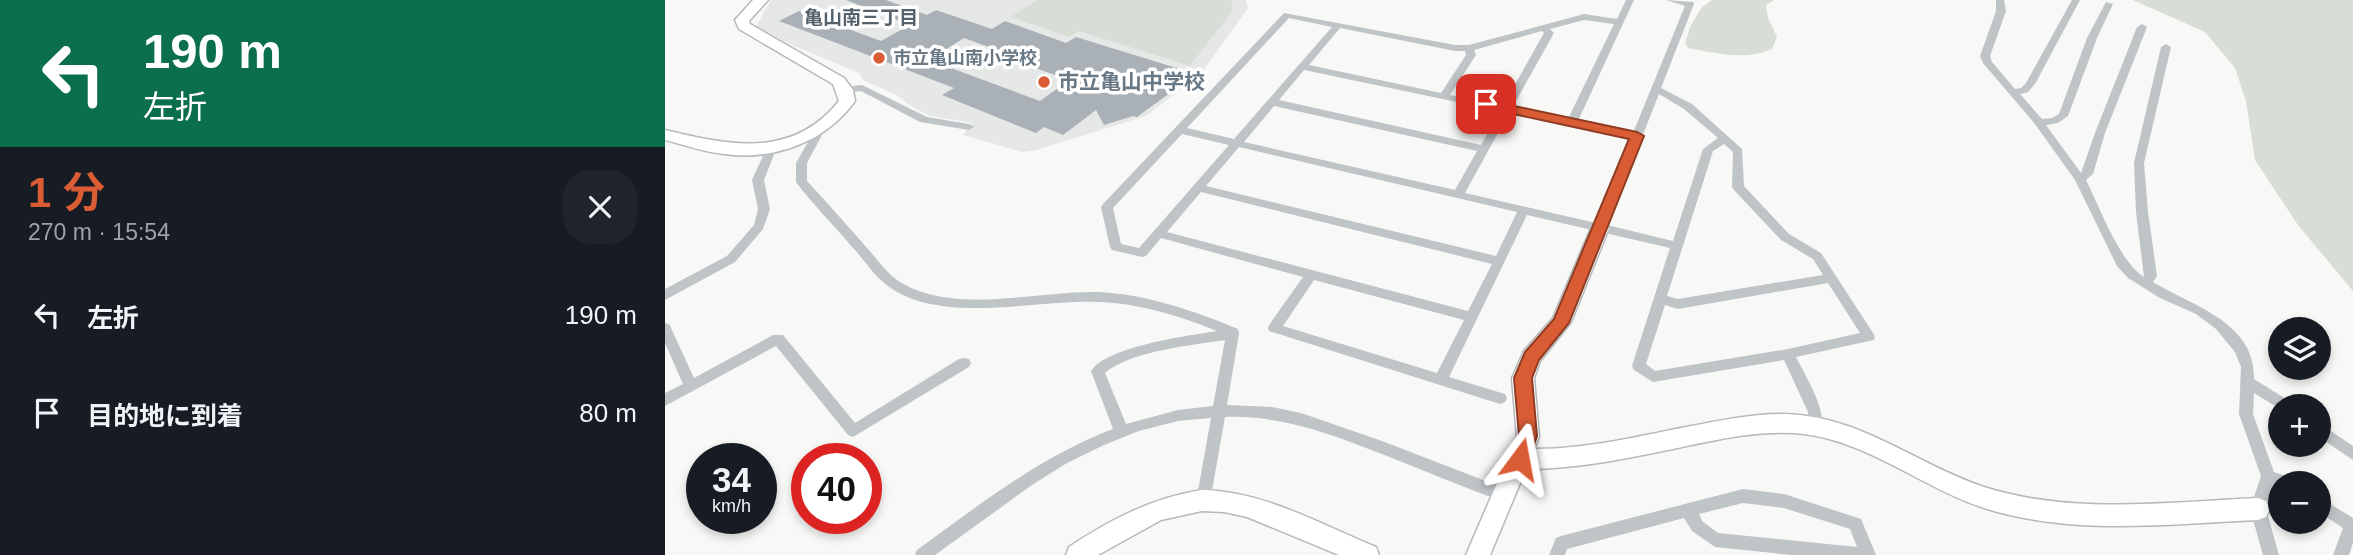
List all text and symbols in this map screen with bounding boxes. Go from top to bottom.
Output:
district label: 亀山南三丁目 [804,7,918,28]
text: 190 m [143,24,282,78]
icon: left [28,28,119,119]
place label: 市立亀山南小学校 [893,47,1037,68]
marker: 市立亀山南小学校 [871,50,887,66]
place label: 市立亀山中学校 [1058,70,1205,93]
marker: 市立亀山中学校 [1036,74,1052,90]
pin [1456,74,1516,134]
icon: arrive [1467,85,1505,123]
text: 左折 [143,89,207,125]
text: 1 分 [28,169,105,216]
button: close [563,170,637,244]
text: 270 m · 15:54 [28,219,170,245]
icon: left [28,296,66,334]
text: 190 m [565,300,637,330]
text: 左折 [87,303,139,333]
map controls [2268,317,2331,534]
button: layers [2268,317,2331,380]
icon: arrive [28,394,66,432]
button: + [2268,394,2331,457]
text: 80 m [579,398,637,428]
text: 目的地に到着 [87,401,243,431]
position arrow [1483,422,1557,496]
speed limit sign: 40 [791,443,882,534]
text: 34 [712,460,751,499]
button: − [2268,471,2331,534]
text: km/h [712,496,751,516]

